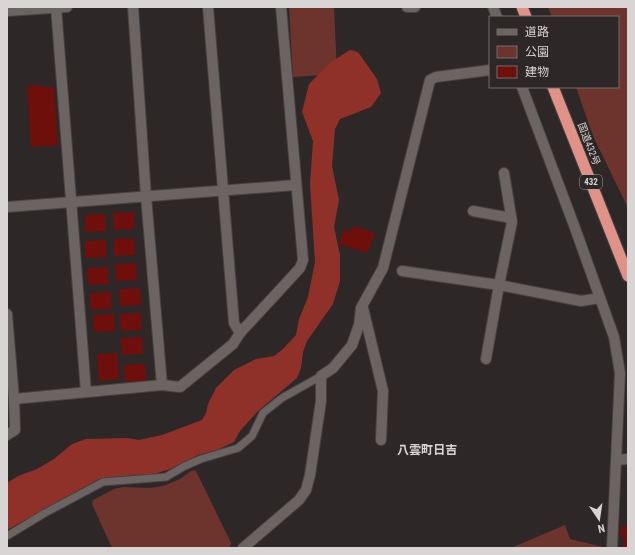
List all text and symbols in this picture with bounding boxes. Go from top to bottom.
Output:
legend [489,16,619,88]
text: 道路 [525,25,549,39]
text: 公園 [525,45,549,59]
text: 建物 [525,65,549,79]
street label: 国道432号 [576,121,602,167]
road number: 432 [580,175,602,189]
district label: 八雲町日吉 [397,443,457,457]
north arrow [579,499,619,539]
text: N [596,521,606,535]

